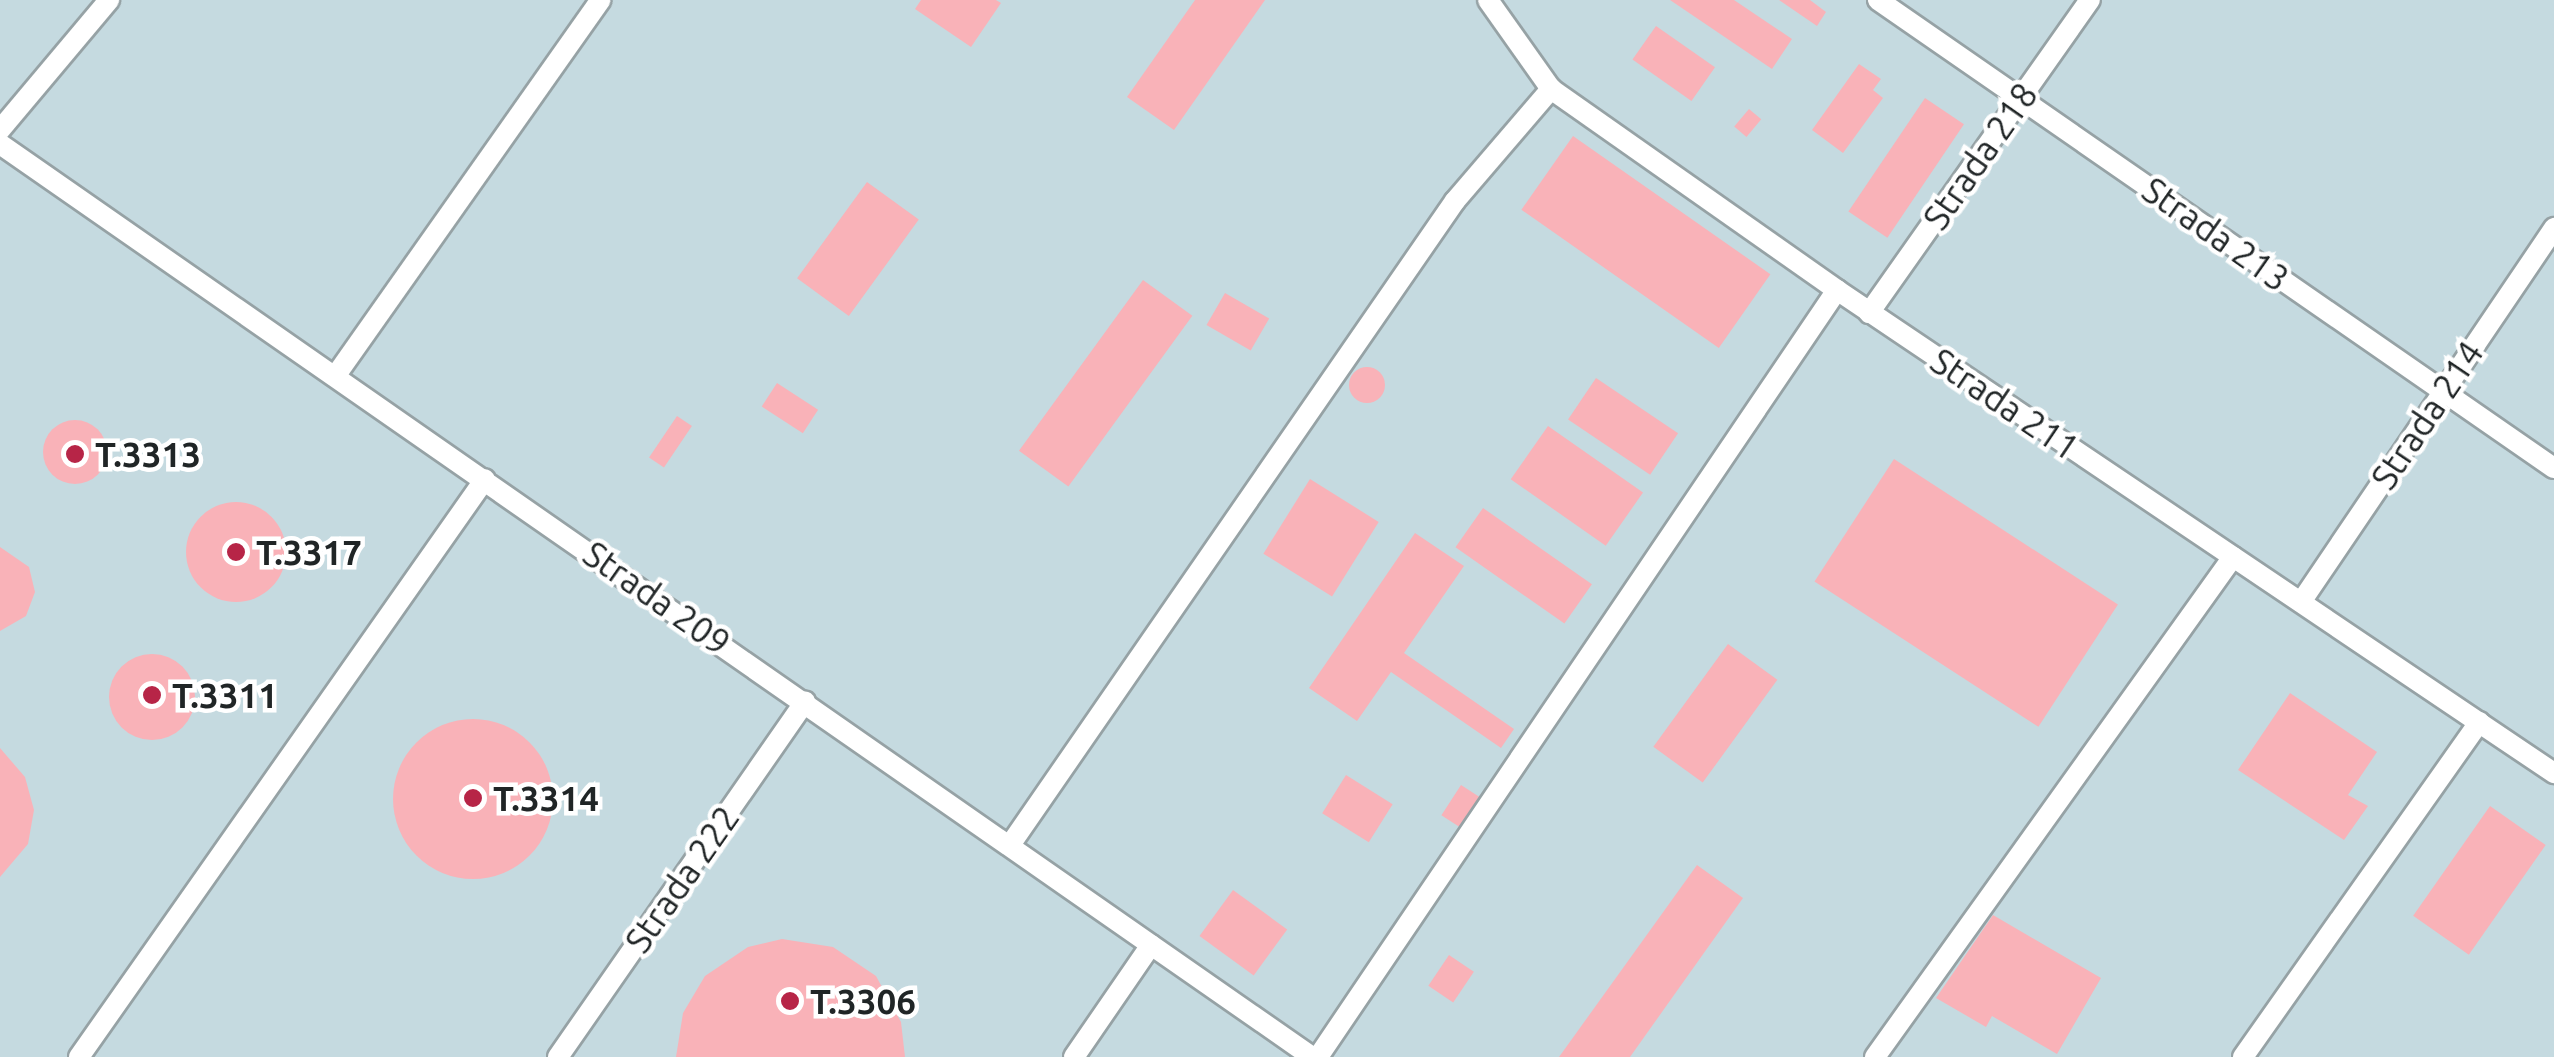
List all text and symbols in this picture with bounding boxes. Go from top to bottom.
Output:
street label: Strada 218 [1914,75,2046,237]
street label: Strada 213 [2135,168,2297,300]
street label: Strada 214 [2362,333,2492,497]
street label: Strada 211 [1923,339,2087,469]
place label: T.3313 [95,433,201,475]
marker: T.3313 [64,443,86,465]
place label: T.3317 [256,531,362,573]
street label: Strada 209 [576,532,738,664]
marker: T.3317 [225,541,247,563]
place label: T.3311 [172,674,278,716]
marker: T.3311 [141,684,163,706]
place label: T.3314 [493,777,599,819]
marker: T.3314 [462,787,484,809]
street label: Strada 222 [616,798,748,960]
place label: T.3306 [810,980,916,1022]
marker: T.3306 [779,990,801,1012]

